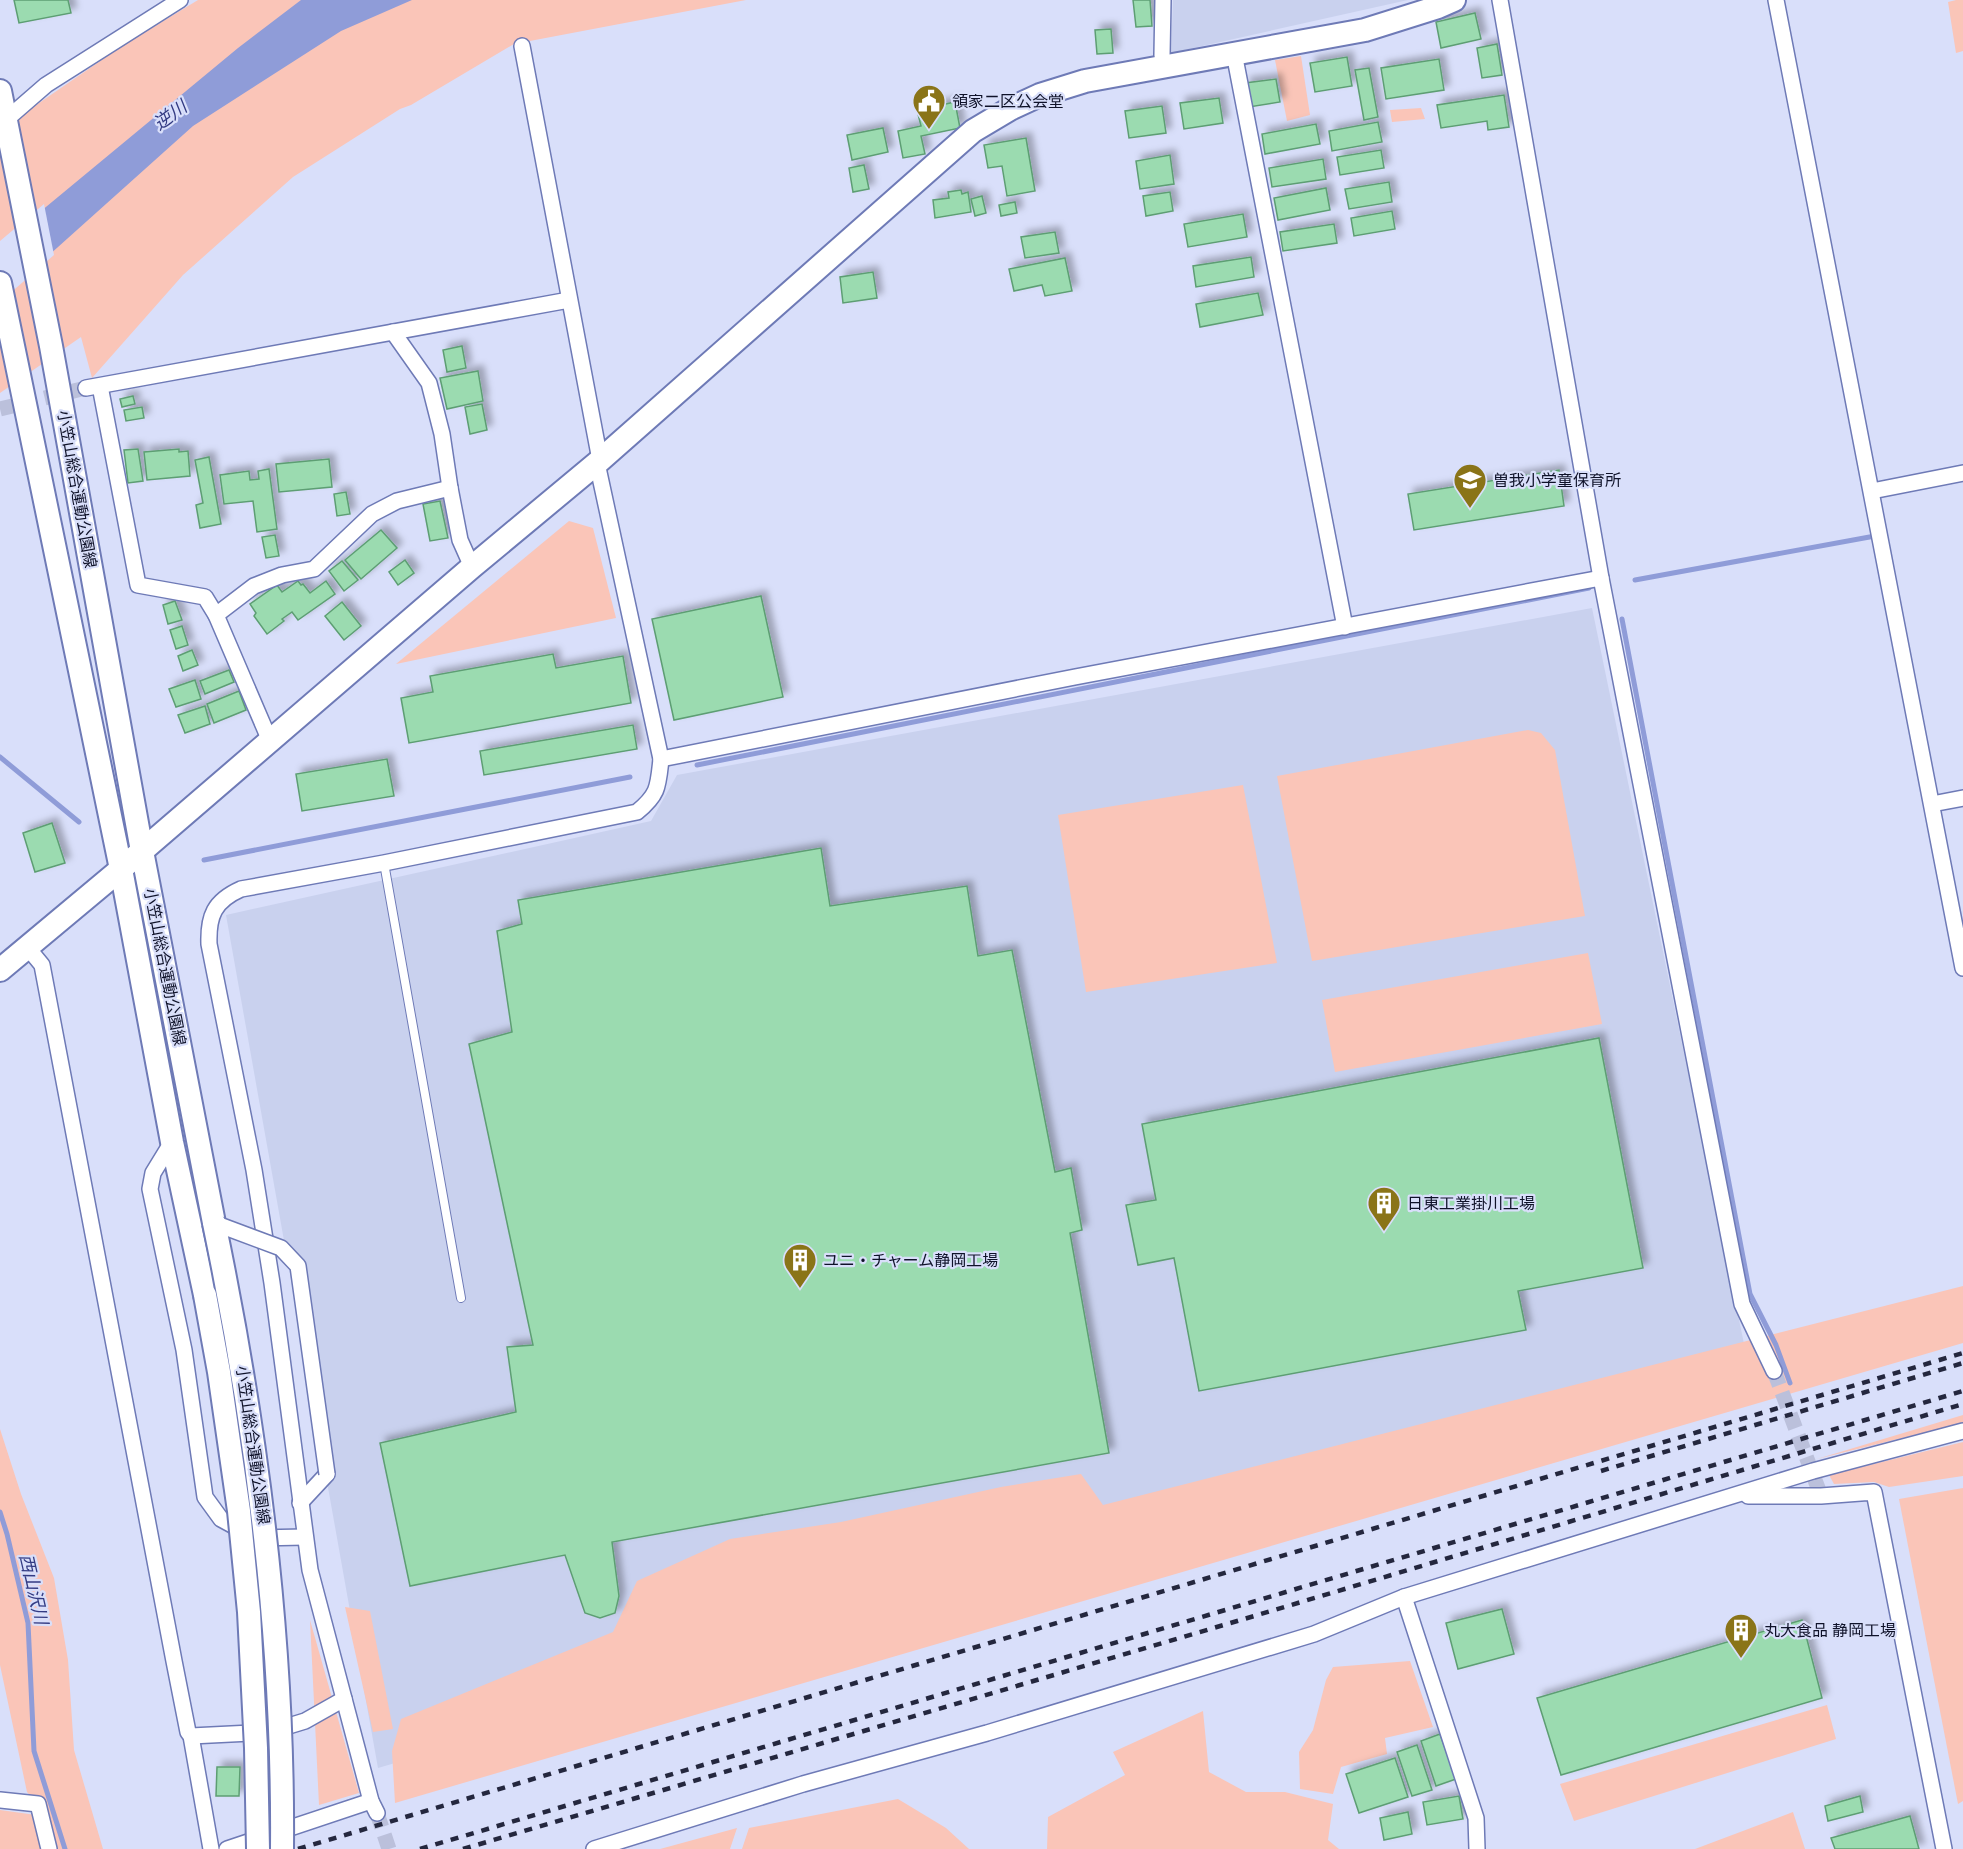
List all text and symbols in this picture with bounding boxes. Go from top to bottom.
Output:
public building icon: 領家二区公会堂 [911,83,947,130]
place label: 領家二区公会堂 [952,92,1064,111]
water label: 逆川 [149,95,192,134]
street label: 小笠山総合運動公園線 [54,409,100,569]
school or university icon: 曽我小学童保育所 [1452,462,1488,509]
place label: 曽我小学童保育所 [1493,471,1621,490]
street label: 小笠山総合運動公園線 [140,887,190,1047]
building icon: 日東工業掛川工場 [1366,1185,1402,1232]
place label: 日東工業掛川工場 [1407,1194,1535,1213]
building icon: ユニ・チャーム静岡工場 [782,1242,818,1289]
place label: ユニ・チャーム静岡工場 [823,1251,998,1270]
street label: 小笠山総合運動公園線 [232,1364,274,1526]
water label: 西山沢川 [16,1552,53,1628]
building icon: 丸大食品 静岡工場 [1723,1612,1759,1659]
place label: 丸大食品 静岡工場 [1764,1621,1896,1640]

